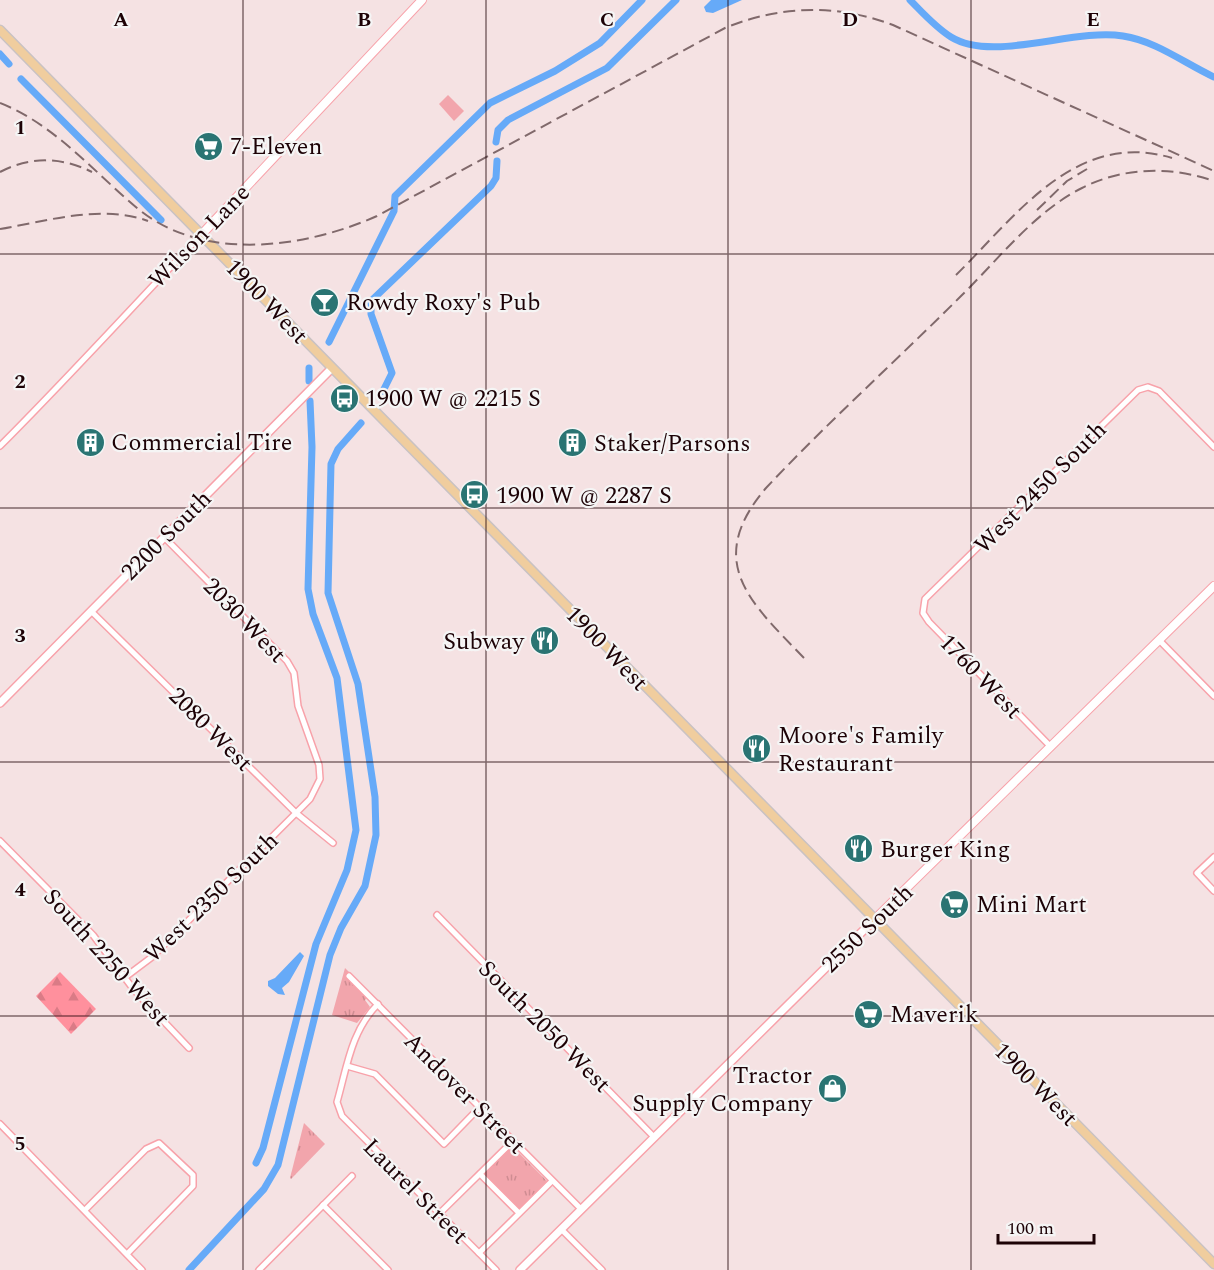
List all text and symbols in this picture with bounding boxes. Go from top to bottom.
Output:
text: A [113,5,129,35]
text: B [357,5,371,35]
text: C [600,5,614,35]
text: D [842,5,858,35]
text: E [1086,5,1100,35]
text: 1 [14,113,26,143]
place label: 7-Eleven [230,129,322,165]
supermarket icon: 7-Eleven [193,130,225,162]
street label: Wilson Lane [140,176,259,297]
street label: 1900 West [216,251,317,353]
place label: Rowdy Roxy's Pub [346,285,540,321]
bar icon: Rowdy Roxy's Pub [309,286,341,318]
text: 2 [14,367,26,397]
place label: 1900 W @ 2215 S [365,381,541,417]
bus stop icon: 1900 W @ 2215 S [328,382,360,414]
street label: West 2450 South [966,413,1115,562]
place label: Commercial Tire [111,425,292,461]
building icon: Commercial Tire [74,426,106,458]
place label: Staker/Parsons [594,426,751,462]
building icon: Staker/Parsons [557,427,589,459]
place label: 1900 W @ 2287 S [496,478,672,514]
bus stop icon: 1900 W @ 2287 S [459,479,491,511]
street label: 2200 South [113,482,221,589]
street label: 2030 West [194,570,295,672]
street label: 1900 West [556,598,657,700]
text: 3 [14,621,26,651]
place label: Subway [443,624,525,660]
restaurant icon: Subway [529,625,561,657]
street label: 1760 West [930,626,1031,728]
street label: 2080 West [160,679,261,780]
place label: Moore's Family Restaurant [778,718,945,782]
restaurant icon: Moore's Family Restaurant [741,733,773,765]
street label: West 2350 South [136,824,287,972]
place label: Burger King [880,832,1010,868]
restaurant icon: Burger King [843,833,875,865]
text: 4 [14,875,26,905]
street label: 2550 South [813,875,922,982]
street label: South 2250 West [34,880,178,1035]
place label: Mini Mart [976,887,1087,923]
supermarket icon: Mini Mart [939,888,971,920]
street label: South 2050 West [470,952,619,1101]
place label: Maverik [890,997,978,1033]
supermarket icon: Maverik [853,998,885,1030]
street label: Andover Street [395,1024,534,1163]
street label: 1900 West [985,1034,1086,1135]
place label: Tractor Supply Company [632,1058,813,1122]
shop icon: Tractor Supply Company [817,1073,849,1105]
text: 5 [14,1129,26,1159]
street label: Laurel Street [354,1130,477,1253]
scale bar [998,1207,1094,1245]
text: 100 m [1007,1215,1054,1242]

